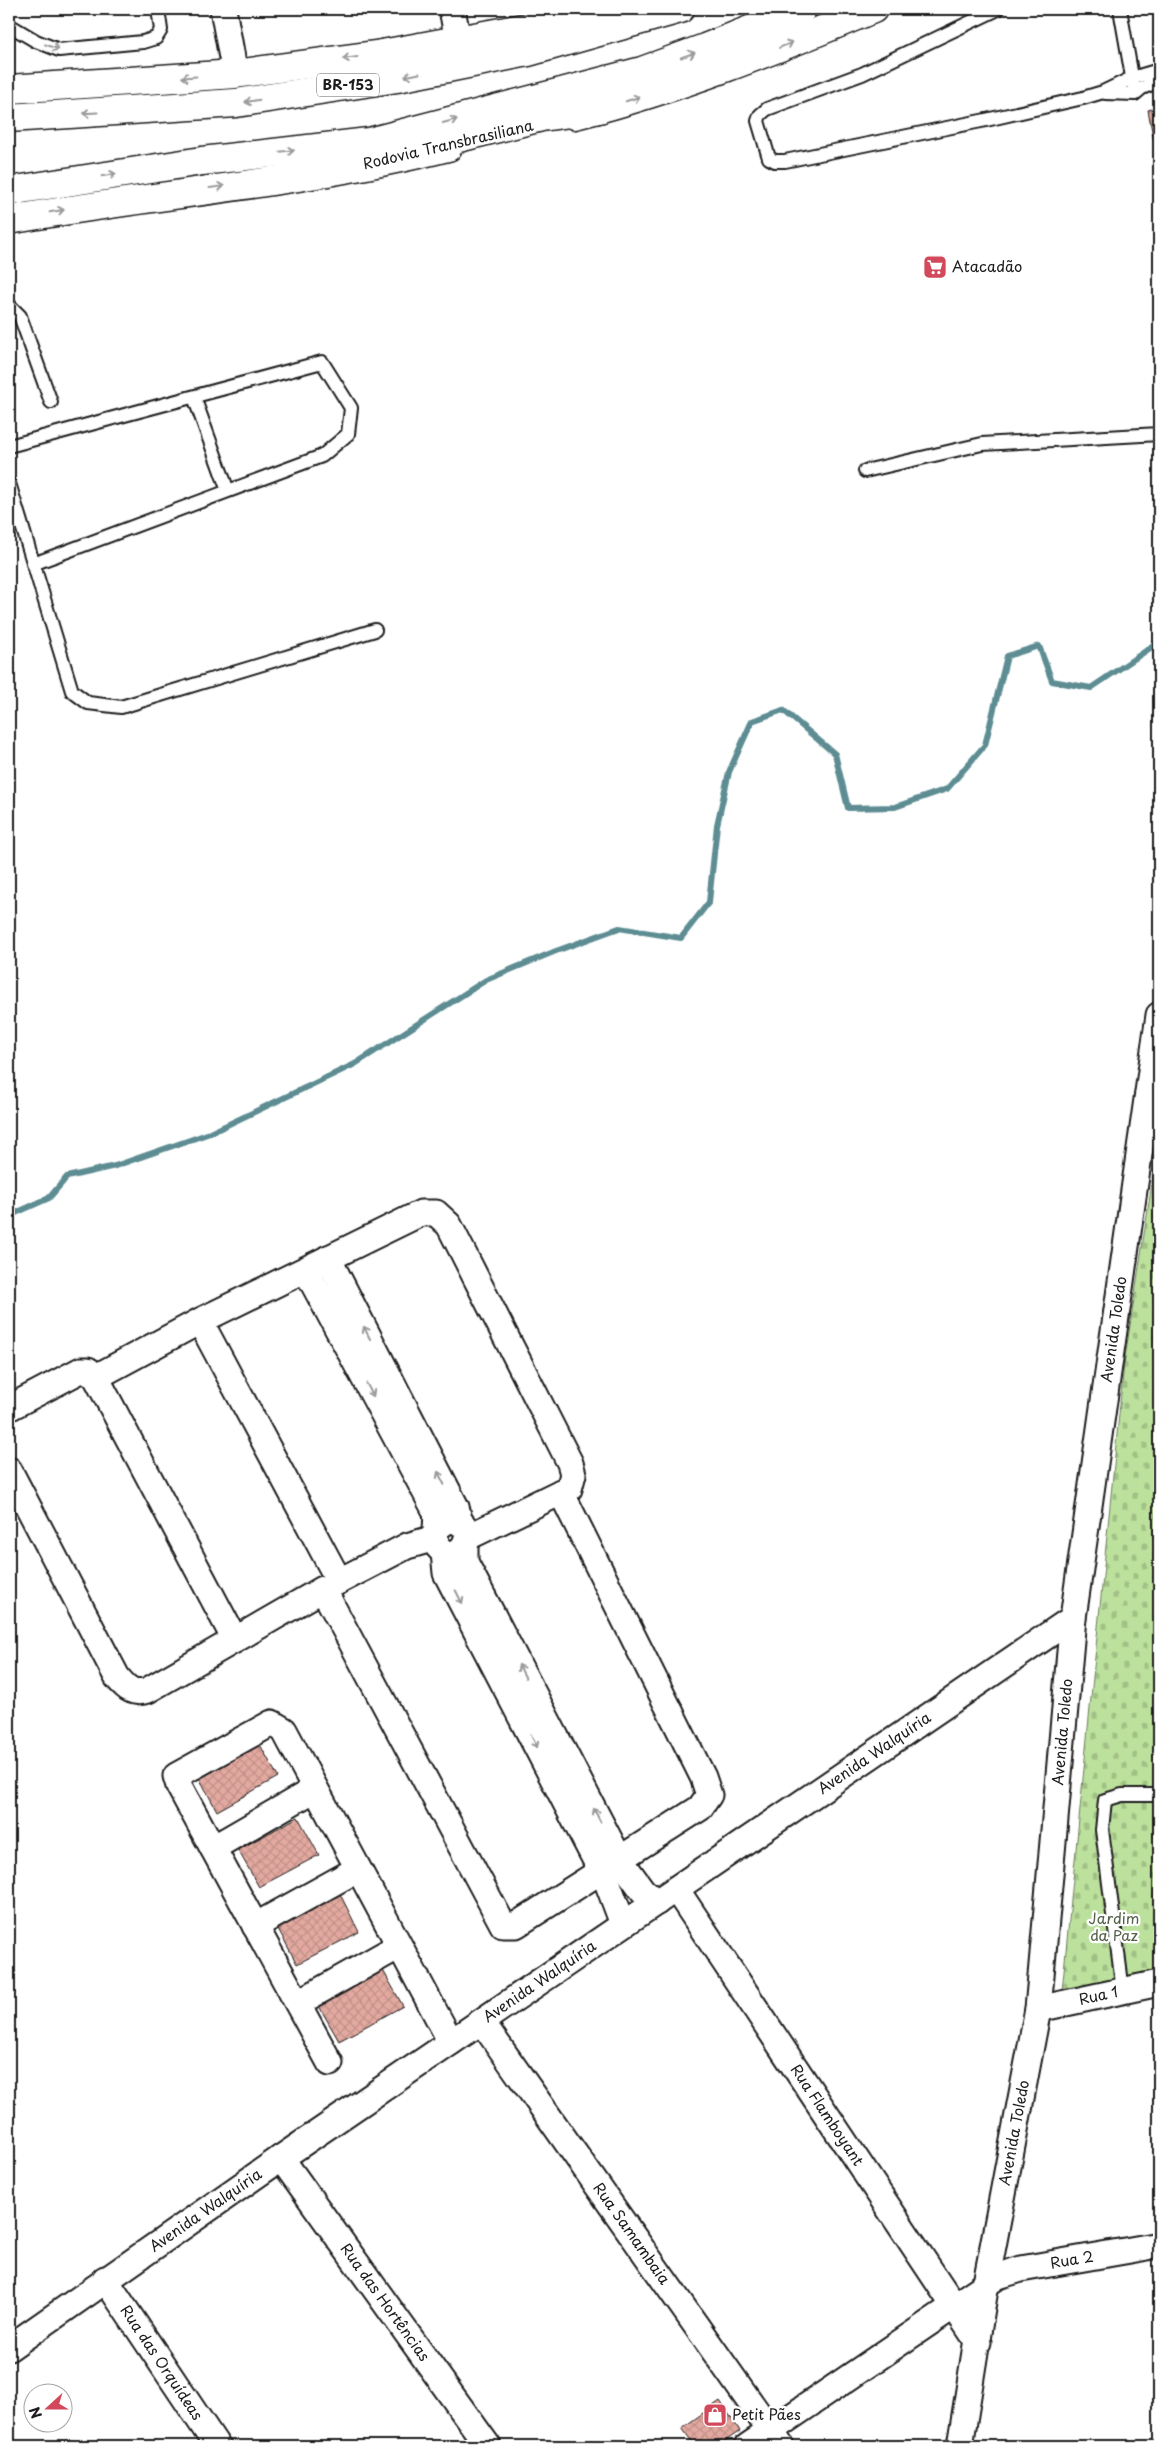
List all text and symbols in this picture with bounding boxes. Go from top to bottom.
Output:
one-way arrow [778,40,793,50]
one-way arrow [44,43,59,52]
one-way arrow [680,49,696,59]
one-way arrow [342,53,358,63]
one-way arrow [404,70,420,80]
one-way arrow [181,73,197,82]
road number: BR-153 [317,74,379,96]
one-way arrow [624,94,640,103]
one-way arrow [244,96,260,106]
one-way arrow [82,109,98,118]
street label: Rodovia Transbrasiliana [360,113,536,174]
one-way arrow [441,115,457,125]
one-way arrow [279,146,295,156]
one-way arrow [100,170,116,180]
one-way arrow [209,182,225,192]
one-way arrow [48,206,64,216]
supermarket icon: Atacadão [922,254,948,280]
place label: Atacadão [952,254,1022,277]
street label: Avenida Toledo [1094,1275,1132,1384]
one-way arrow [362,1326,372,1341]
one-way arrow [365,1383,375,1398]
one-way arrow [436,1471,445,1486]
one-way arrow [455,1589,464,1604]
one-way arrow [517,1664,526,1679]
street label: Avenida Toledo [1045,1678,1078,1786]
street label: Avenida Walquíria [812,1705,935,1799]
one-way arrow [530,1733,539,1748]
one-way arrow [592,1808,601,1823]
park label: Jardim da Paz [1089,1906,1139,1946]
street label: Avenida Walquíria [478,1933,601,2027]
street label: Rua 1 [1076,1979,1120,2010]
street label: Rua Flamboyant [786,2059,870,2170]
street label: Avenida Toledo [992,2078,1034,2187]
street label: Avenida Walquíria [144,2162,266,2257]
street label: Rua Samambaia [588,2177,677,2289]
street label: Rua das Hortências [336,2238,437,2366]
street label: Rua 2 [1048,2244,1095,2274]
street label: Rua das Orquídeas [115,2300,210,2424]
north arrow [22,2382,72,2432]
shop icon: Petit Pães [702,2402,728,2428]
place label: Petit Pães [732,2402,801,2425]
text: N [24,2404,47,2422]

